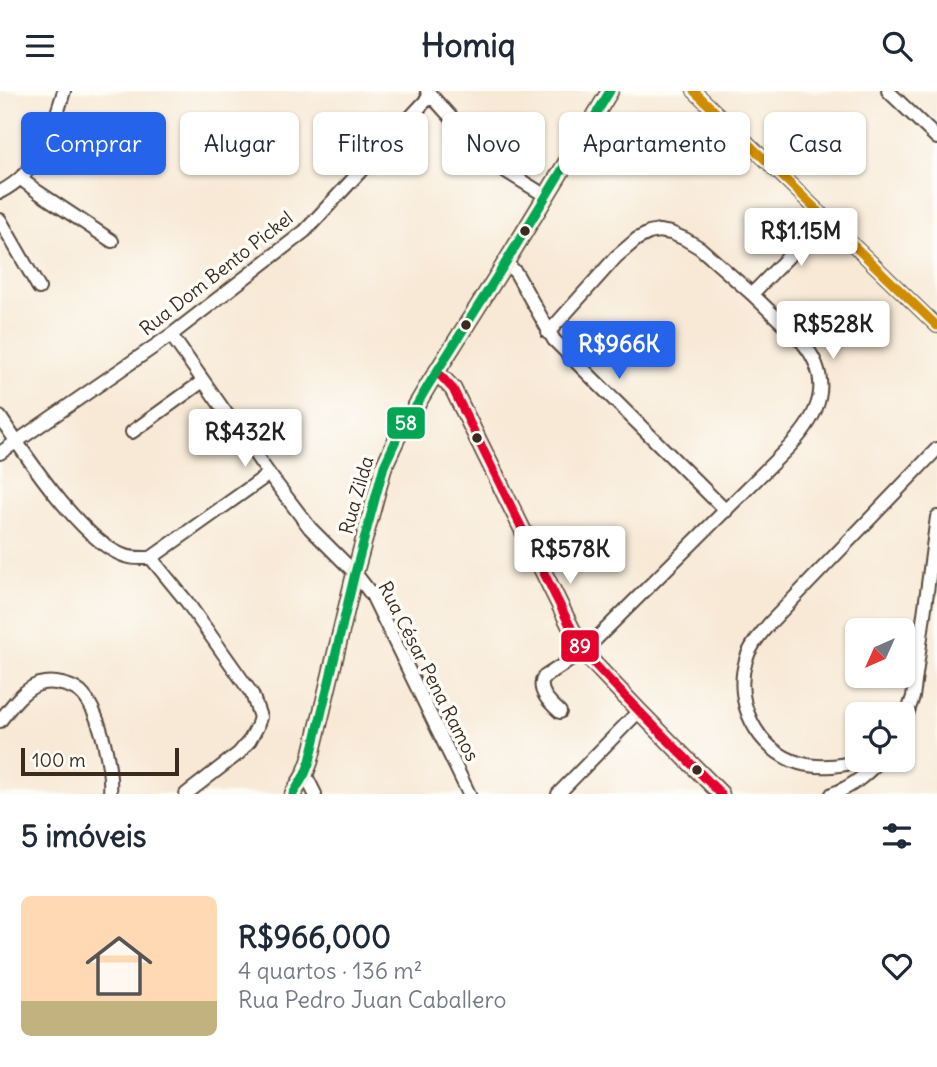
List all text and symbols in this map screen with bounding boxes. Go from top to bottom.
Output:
text: Homiq [422,25,515,66]
icon: menu [21,27,59,65]
icon: search [878,27,916,65]
chip: Comprar [21,112,166,175]
chip: Alugar [180,112,299,175]
chip: Filtros [313,112,428,175]
chip: Novo [442,112,545,175]
chip: Apartamento [559,112,750,175]
chip: Casa [764,112,866,175]
street label: Rua Dom Bento Pickel [134,206,298,340]
pin: R$1.15M [736,209,866,268]
text: R$1.15M [761,216,841,245]
unlabelled marker [518,224,532,238]
pin: R$528K [776,301,890,361]
text: R$528K [793,309,873,338]
unlabelled marker [459,318,473,332]
pin: R$966K [562,321,676,381]
text: R$966K [578,329,660,358]
line badge: 58 [386,406,426,440]
pin: R$432K [188,409,302,469]
text: 58 [395,411,417,435]
text: R$432K [205,417,285,446]
unlabelled marker [470,431,484,445]
street label: Rua Zilda [333,453,379,537]
pin: R$578K [513,526,627,586]
text: R$578K [530,534,610,563]
street label: Rua César Pena Ramos [373,577,485,765]
north arrow [845,618,915,688]
map controls [845,618,915,772]
line badge: 89 [560,629,600,663]
text: 89 [569,634,591,658]
button: locate [845,702,915,772]
scale bar [21,745,178,777]
text: 100 m [32,748,86,772]
unlabelled marker [690,763,704,777]
text: 5 imóveis [21,817,146,855]
icon: filters [878,817,916,855]
text: R$966,000 [238,918,391,956]
icon: home [77,924,161,1008]
icon: heart [878,947,916,985]
text: 4 quartos · 136 m² [238,956,422,985]
text: Rua Pedro Juan Caballero [238,985,507,1014]

